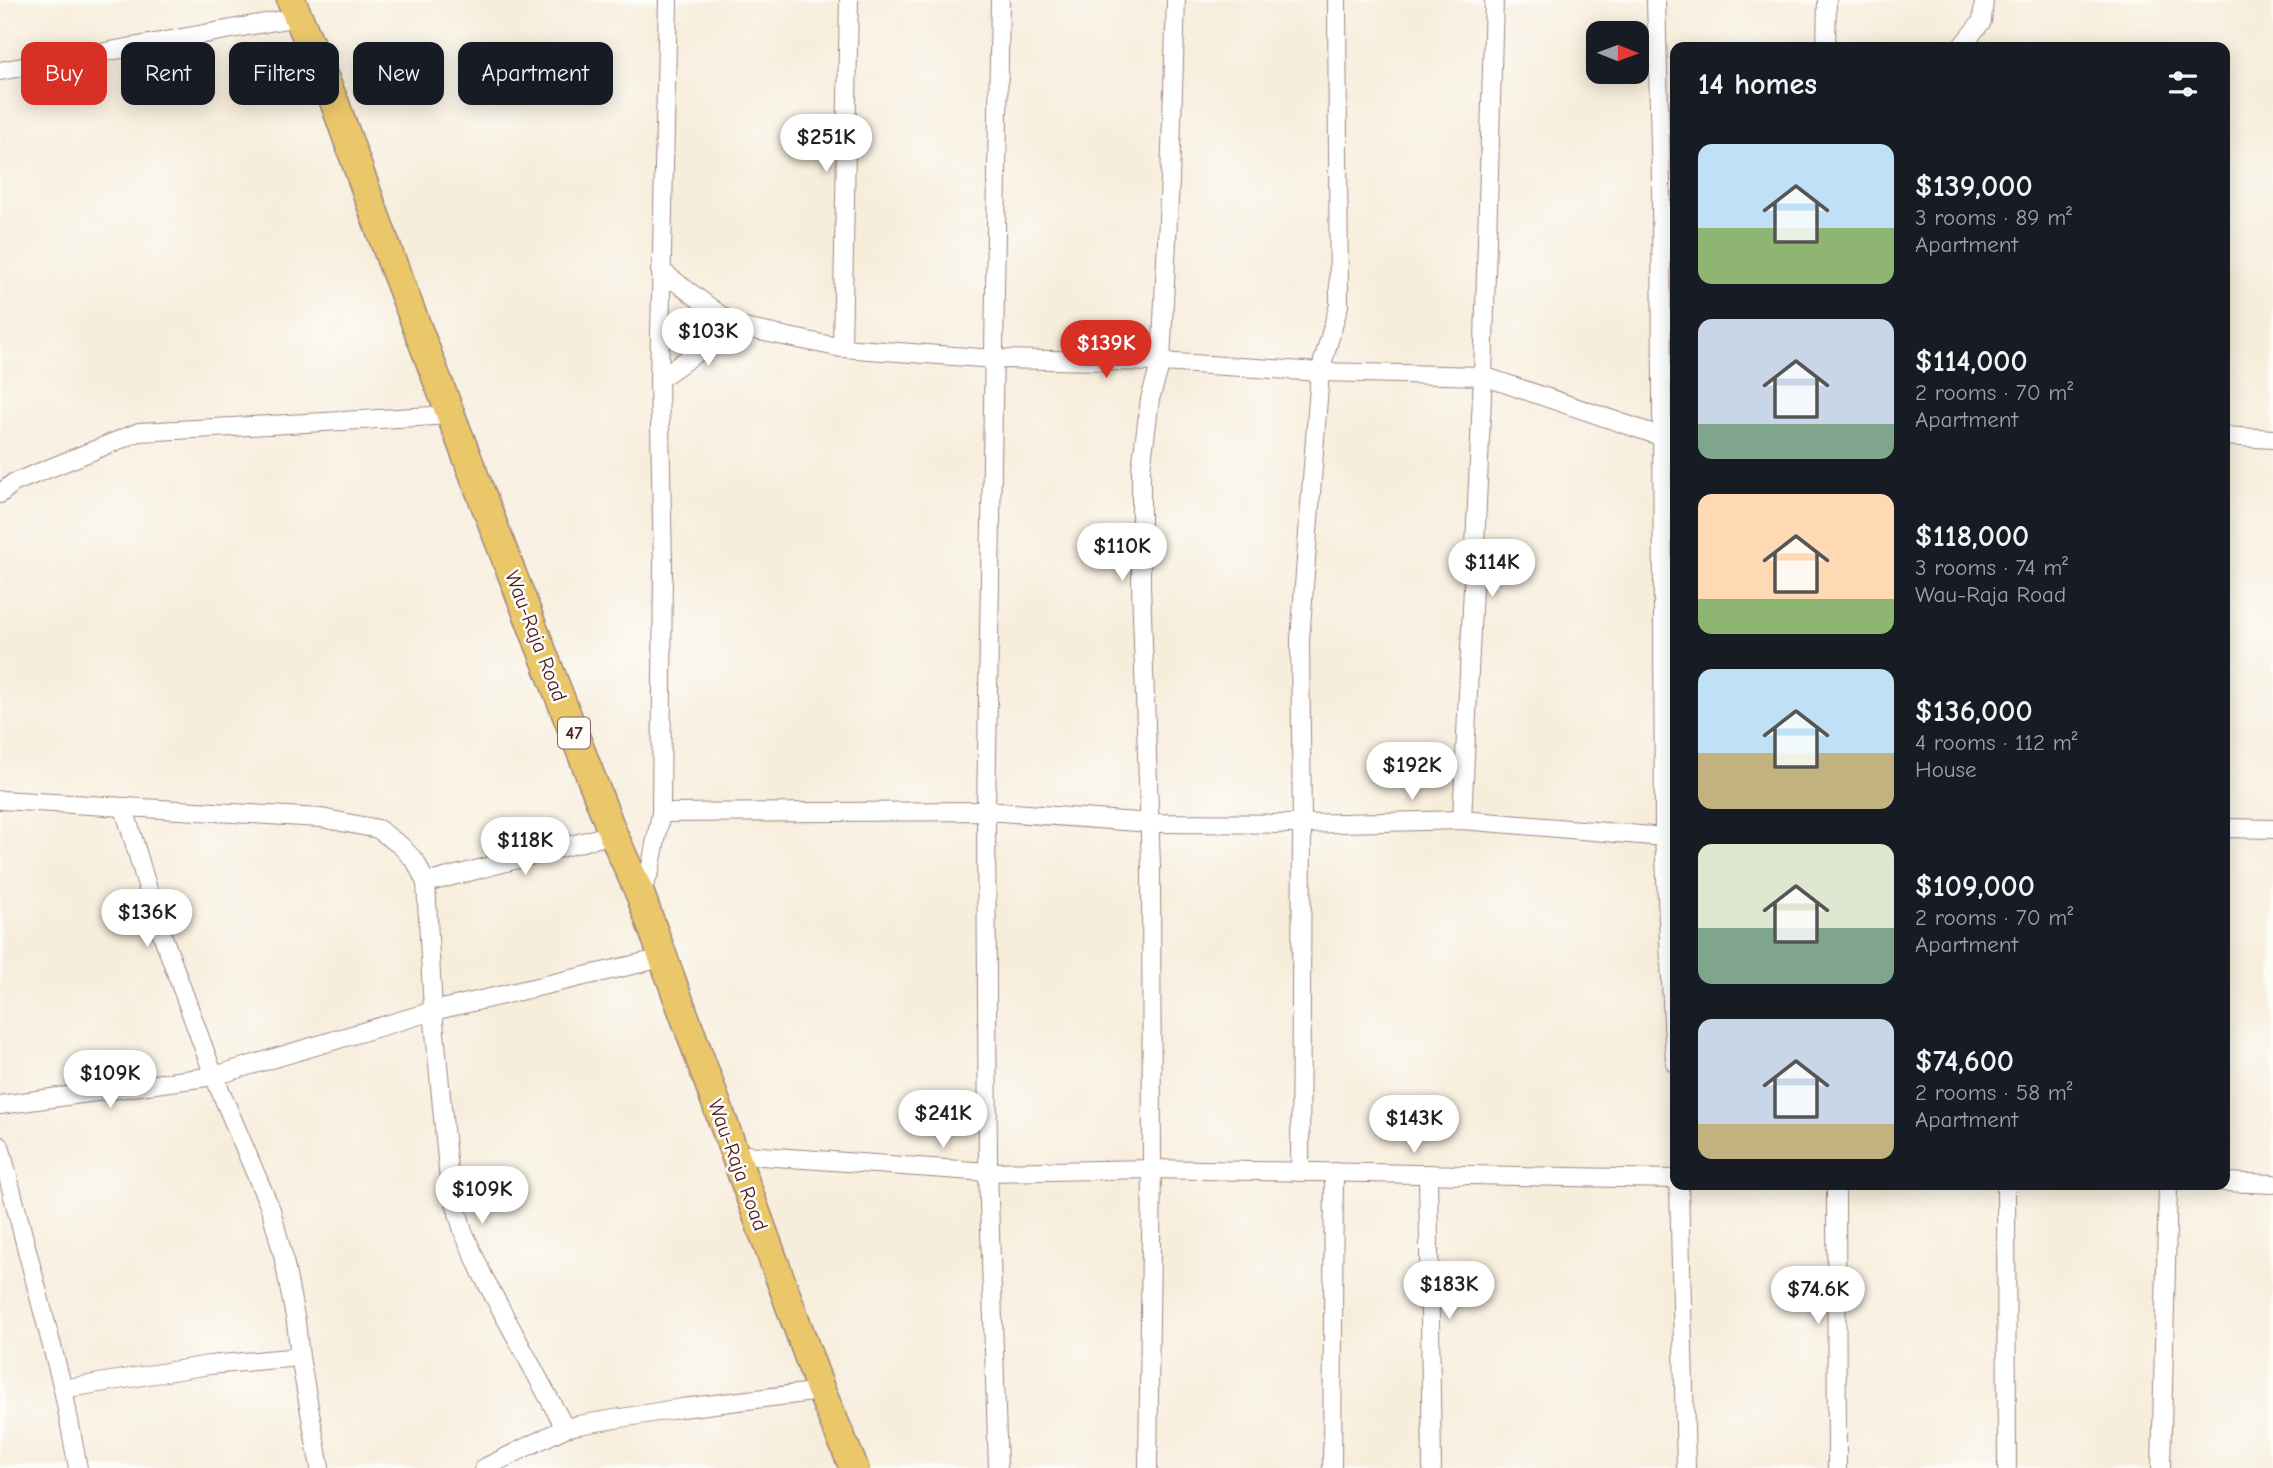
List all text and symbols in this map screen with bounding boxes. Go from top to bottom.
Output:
north arrow [1586,21,1648,84]
map controls [1586,21,1649,84]
chip: Buy [21,42,107,105]
chip: Rent [121,42,215,105]
chip: Filters [229,42,339,105]
chip: New [353,42,444,105]
chip: Apartment [458,42,613,105]
icon: filters [2164,65,2202,103]
text: 14 homes [1698,67,1817,102]
pin: $251K [777,114,875,174]
text: $251K [796,123,856,150]
text: $139,000 [1915,169,2033,204]
icon: home [1754,172,1838,256]
text: 3 rooms · 89 m² [1915,204,2072,231]
text: Apartment [1915,231,2018,258]
pin: $103K [659,308,757,368]
text: $103K [678,317,738,344]
pin: $139K [1057,320,1155,380]
text: $139K [1076,329,1136,356]
text: $114,000 [1915,344,2028,379]
icon: home [1754,347,1838,431]
text: 2 rooms · 70 m² [1915,379,2073,406]
text: Apartment [1915,406,2018,433]
text: $118,000 [1915,519,2029,554]
icon: home [1754,522,1838,606]
pin: $110K [1073,524,1171,583]
text: $110K [1093,532,1151,559]
pin: $114K [1443,540,1541,599]
text: $114K [1464,548,1520,575]
text: 3 rooms · 74 m² [1915,554,2068,581]
street label: Wau-Raja Road [500,567,572,705]
text: Wau-Raja Road [1915,581,2066,608]
text: $136,000 [1915,694,2033,729]
icon: home [1754,697,1838,781]
road number: 47 [558,718,590,748]
text: 4 rooms · 112 m² [1915,729,2078,756]
pin: $192K [1363,742,1461,802]
text: $192K [1382,751,1442,778]
text: House [1915,756,1977,783]
pin: $118K [476,818,574,877]
text: $118K [497,826,553,853]
text: $109,000 [1915,869,2035,904]
icon: home [1754,872,1838,956]
pin: $136K [98,890,196,949]
text: $136K [117,898,177,925]
text: 2 rooms · 70 m² [1915,904,2073,931]
text: Apartment [1915,931,2018,958]
text: $74,600 [1915,1044,2014,1079]
icon: home [1754,1047,1838,1131]
pin: $109K [61,1050,159,1110]
text: $109K [79,1059,141,1086]
text: 2 rooms · 58 m² [1915,1079,2073,1106]
pin: $241K [894,1090,992,1150]
street label: Wau-Raja Road [703,1096,773,1234]
pin: $143K [1365,1096,1463,1155]
text: $241K [914,1099,972,1126]
text: $143K [1385,1104,1443,1131]
text: Apartment [1915,1106,2018,1133]
pin: $109K [433,1166,531,1226]
text: $109K [451,1175,513,1202]
pin: $183K [1400,1262,1498,1321]
pin: $74.6K [1761,1266,1875,1326]
text: $183K [1420,1270,1478,1297]
text: $74.6K [1787,1275,1849,1302]

